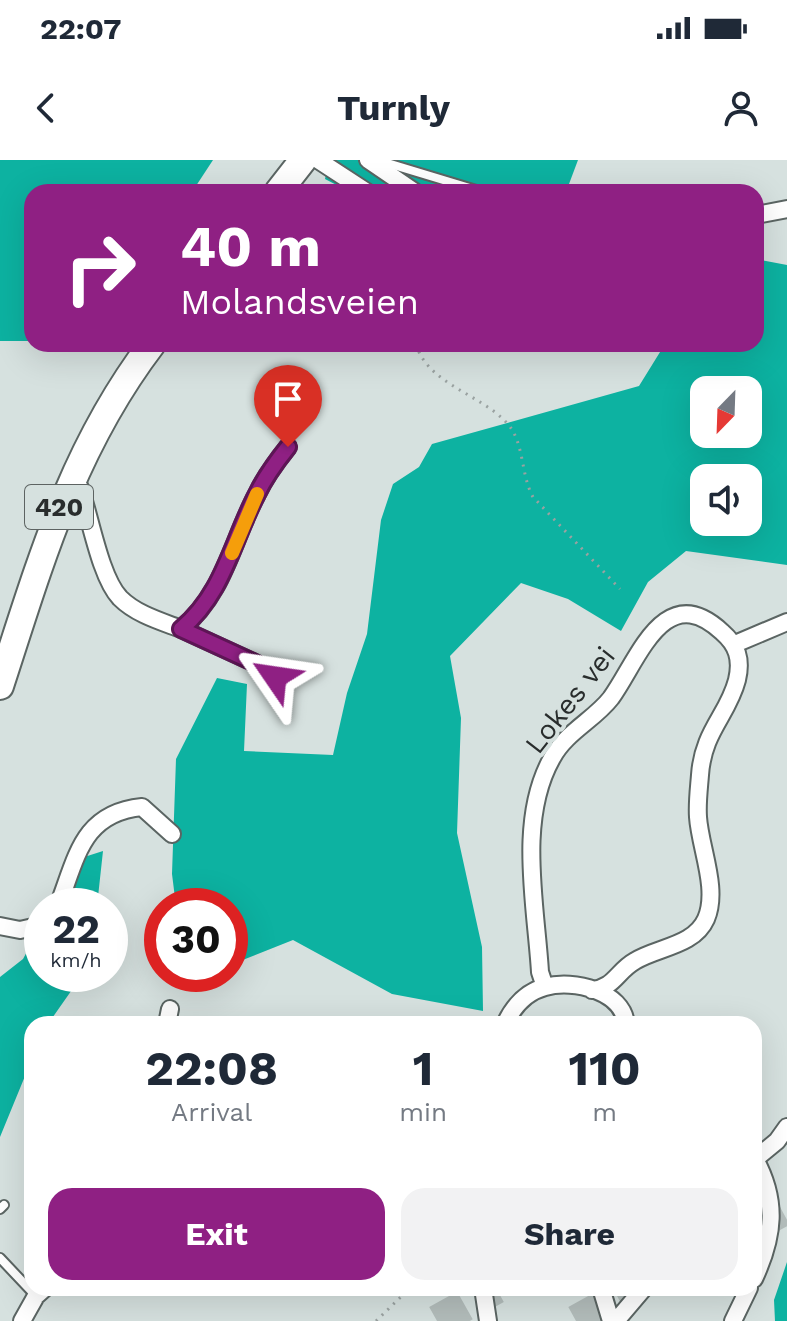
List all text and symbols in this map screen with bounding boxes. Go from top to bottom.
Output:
text: 22:07 [40,11,122,46]
icon: back [24,86,68,130]
icon: person [719,86,763,130]
text: Turnly [337,87,450,129]
text: 40 m [180,214,321,280]
icon: right [48,216,152,320]
text: Molandsveien [180,281,419,323]
pin [254,365,322,447]
north arrow [690,376,762,448]
map controls [690,376,762,536]
icon: arrive [266,377,310,421]
button: sound [690,464,762,536]
road number: 420 [25,485,93,529]
position arrow [233,635,317,719]
street label: Lokes vei [518,640,622,760]
speed limit sign: 30 [144,888,248,992]
text: 22 [52,906,100,953]
text: km/h [50,948,102,972]
text: 22:08 [145,1040,278,1097]
text: 1 [413,1040,434,1097]
text: 110 [568,1040,641,1097]
text: Arrival [171,1097,252,1127]
text: min [399,1097,447,1127]
text: m [592,1097,617,1127]
button: Exit [48,1188,385,1280]
button: Share [401,1188,738,1280]

